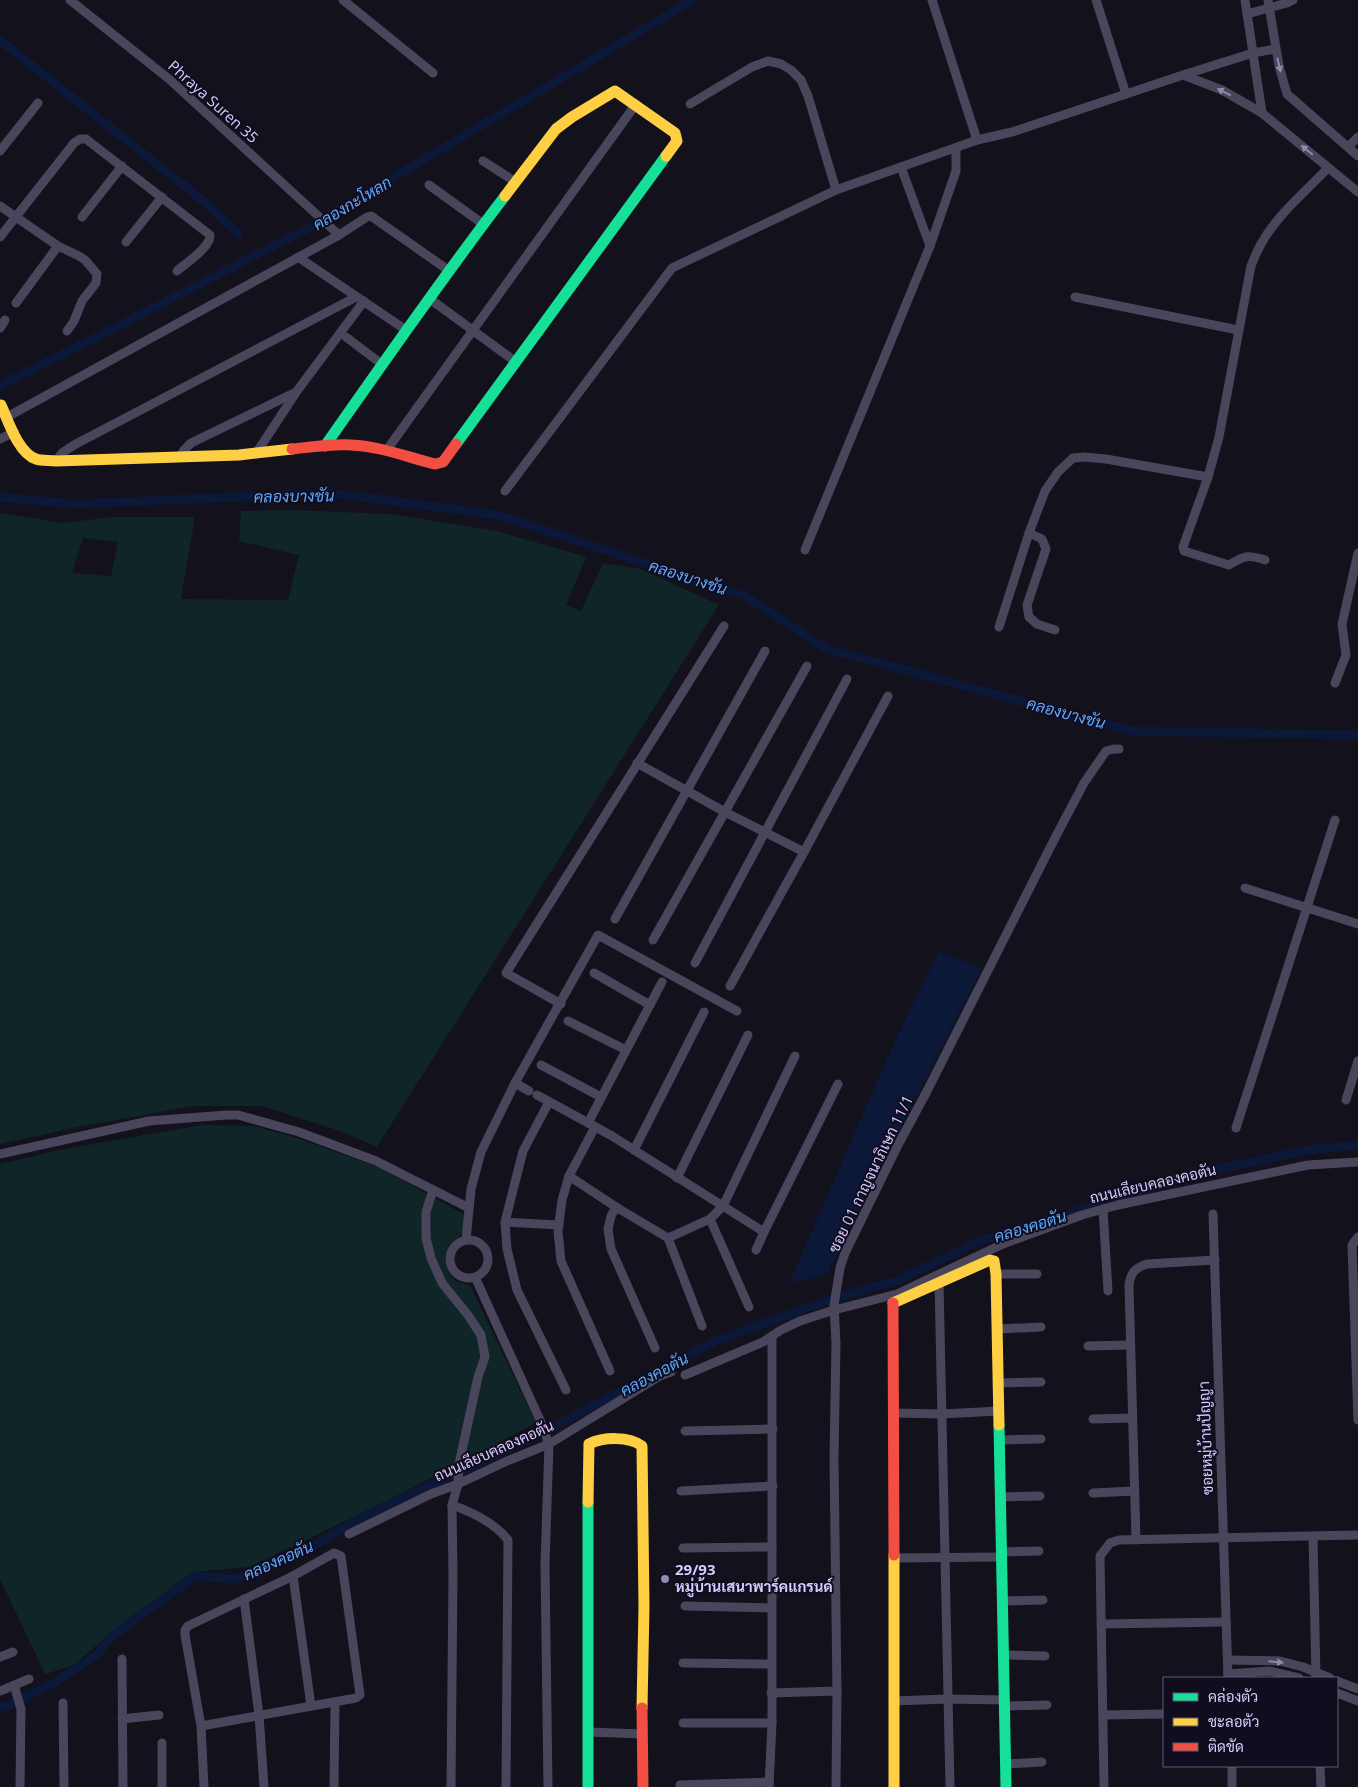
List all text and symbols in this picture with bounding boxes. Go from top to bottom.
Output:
street label: Phraya Suren 35 [164,55,263,147]
one-way arrow [1275,58,1283,73]
one-way arrow [1217,88,1231,96]
one-way arrow [1301,145,1314,156]
water label: คลองกะโหลก [309,171,395,235]
water label: คลองบางชัน [253,484,335,508]
water label: คลองบางชัน [646,554,730,600]
water label: คลองบางชัน [1024,692,1108,734]
street label: ซอย 01 กาญจนาภิเษก 11/1 [823,1091,917,1256]
street label: ถนนเลียบคลองคอตัน [1088,1159,1218,1207]
water label: คลองคอตัน [991,1205,1069,1247]
water label: คลองคอตัน [616,1347,692,1401]
street label: ซอยหมู่บ้านปัญญา [1193,1381,1218,1495]
street label: ถนนเลียบคลองคอตัน [430,1415,557,1486]
water label: คลองคอตัน [239,1535,317,1585]
place label: 29/93 หมู่บ้านเสนาพาร์คแกรนด์ [675,1559,834,1598]
marker: 29/93 หมู่บ้านเสนาพาร์คแกรนด์ [659,1573,671,1585]
one-way arrow [1269,1658,1285,1666]
legend [1163,1677,1338,1767]
text: คล่องตัว [1208,1686,1258,1706]
text: ชะลอตัว [1208,1711,1259,1731]
text: ติดขัด [1208,1736,1244,1756]

